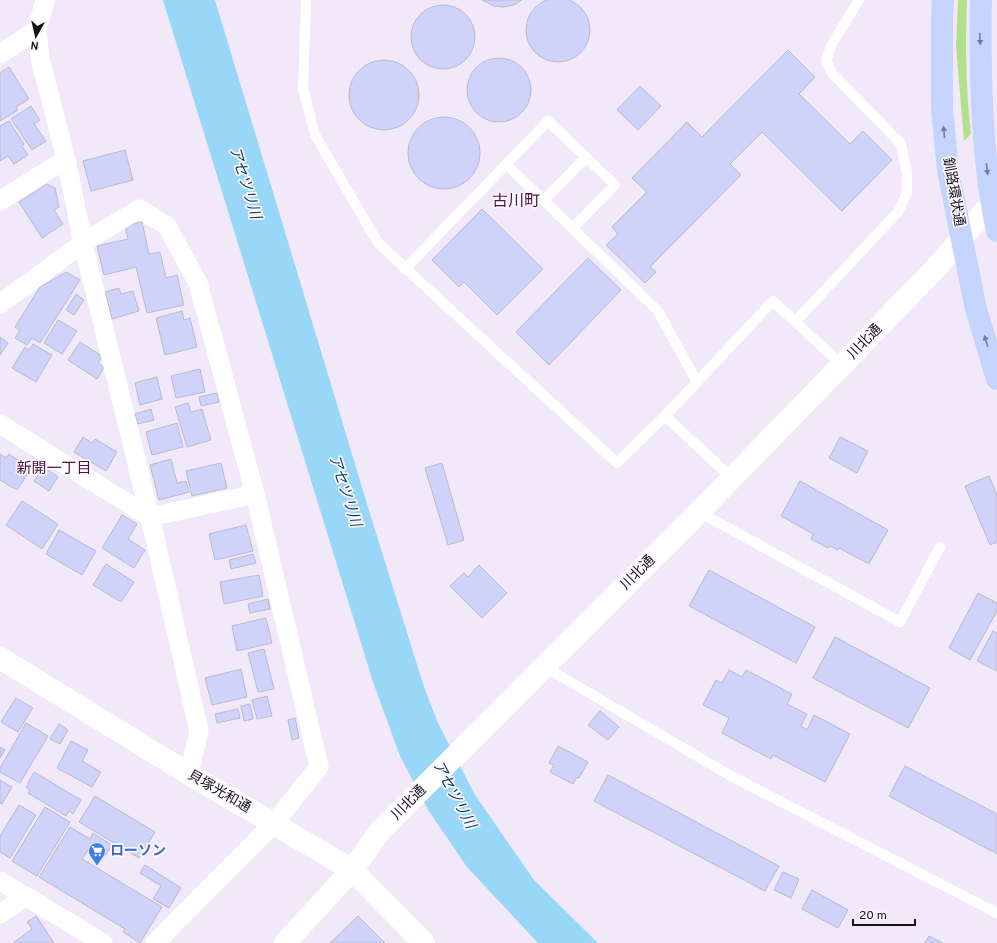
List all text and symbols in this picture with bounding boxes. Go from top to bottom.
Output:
north arrow [16,16,56,56]
one-way arrow [977,33,983,46]
text: N [30,37,40,52]
one-way arrow [941,126,947,138]
water label: アセツリ川 [224,145,265,223]
street label: 釧路環状通 [939,156,968,228]
one-way arrow [984,163,990,175]
district label: 古川町 [492,192,540,212]
street label: 川北通 [844,320,886,363]
one-way arrow [983,335,989,347]
water label: アセツリ川 [323,453,365,531]
district label: 新開一丁目 [16,460,92,479]
street label: 川北通 [616,551,659,594]
water label: アセツリ川 [427,758,480,834]
street label: 貝塚光和通 [184,767,254,817]
street label: 川北通 [387,781,430,824]
supermarket icon: ローソン [87,841,107,866]
place label: ローソン [110,843,166,860]
scale bar [853,901,915,927]
text: 20 m [859,908,887,924]

